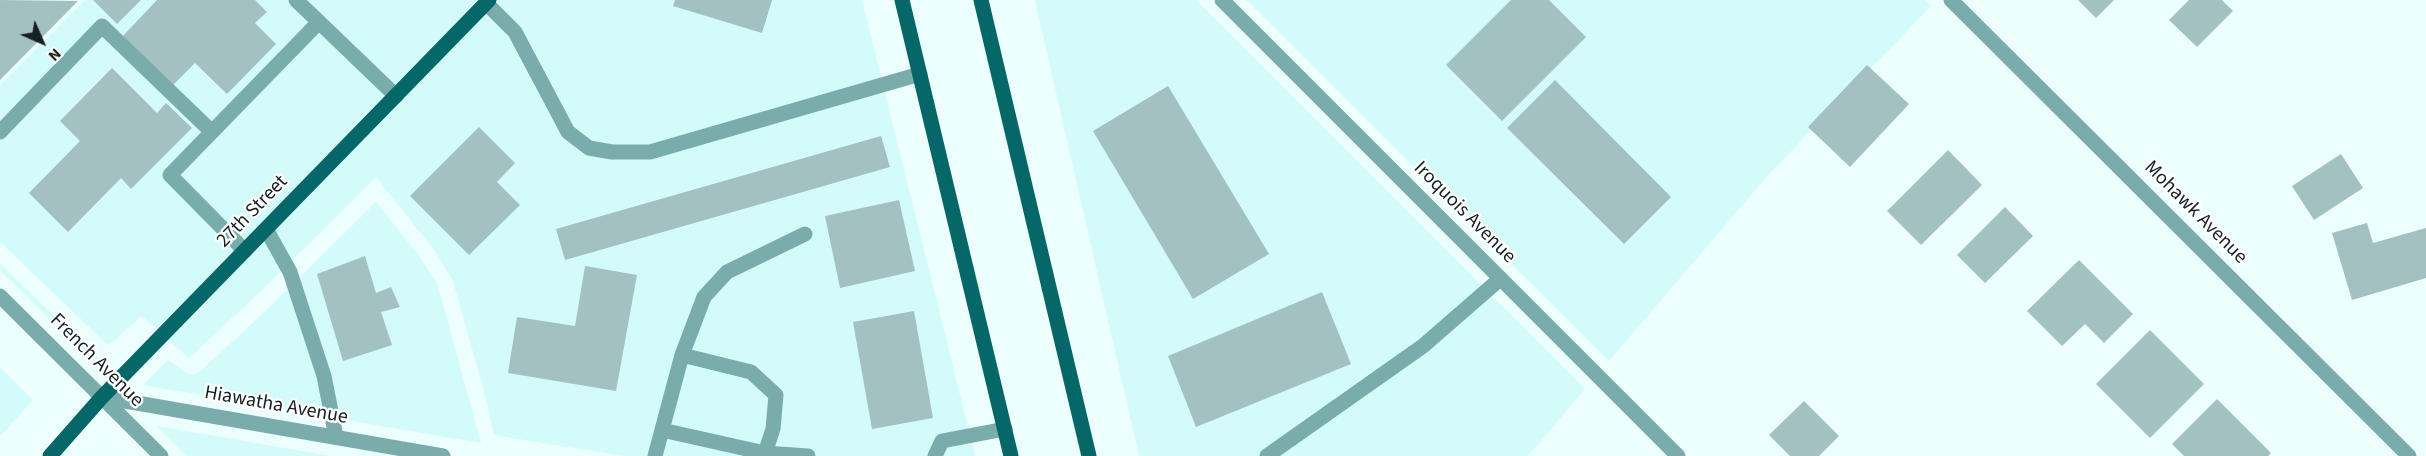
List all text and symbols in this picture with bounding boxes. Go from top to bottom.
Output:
north arrow [12,12,72,72]
text: N [43,43,66,66]
street label: Mohawk Avenue [2138,156,2252,270]
street label: Iroquois Avenue [1408,157,1520,269]
street label: 27th Street [213,171,293,253]
street label: French Avenue [44,309,148,413]
street label: Hiawatha Avenue [202,382,350,430]

